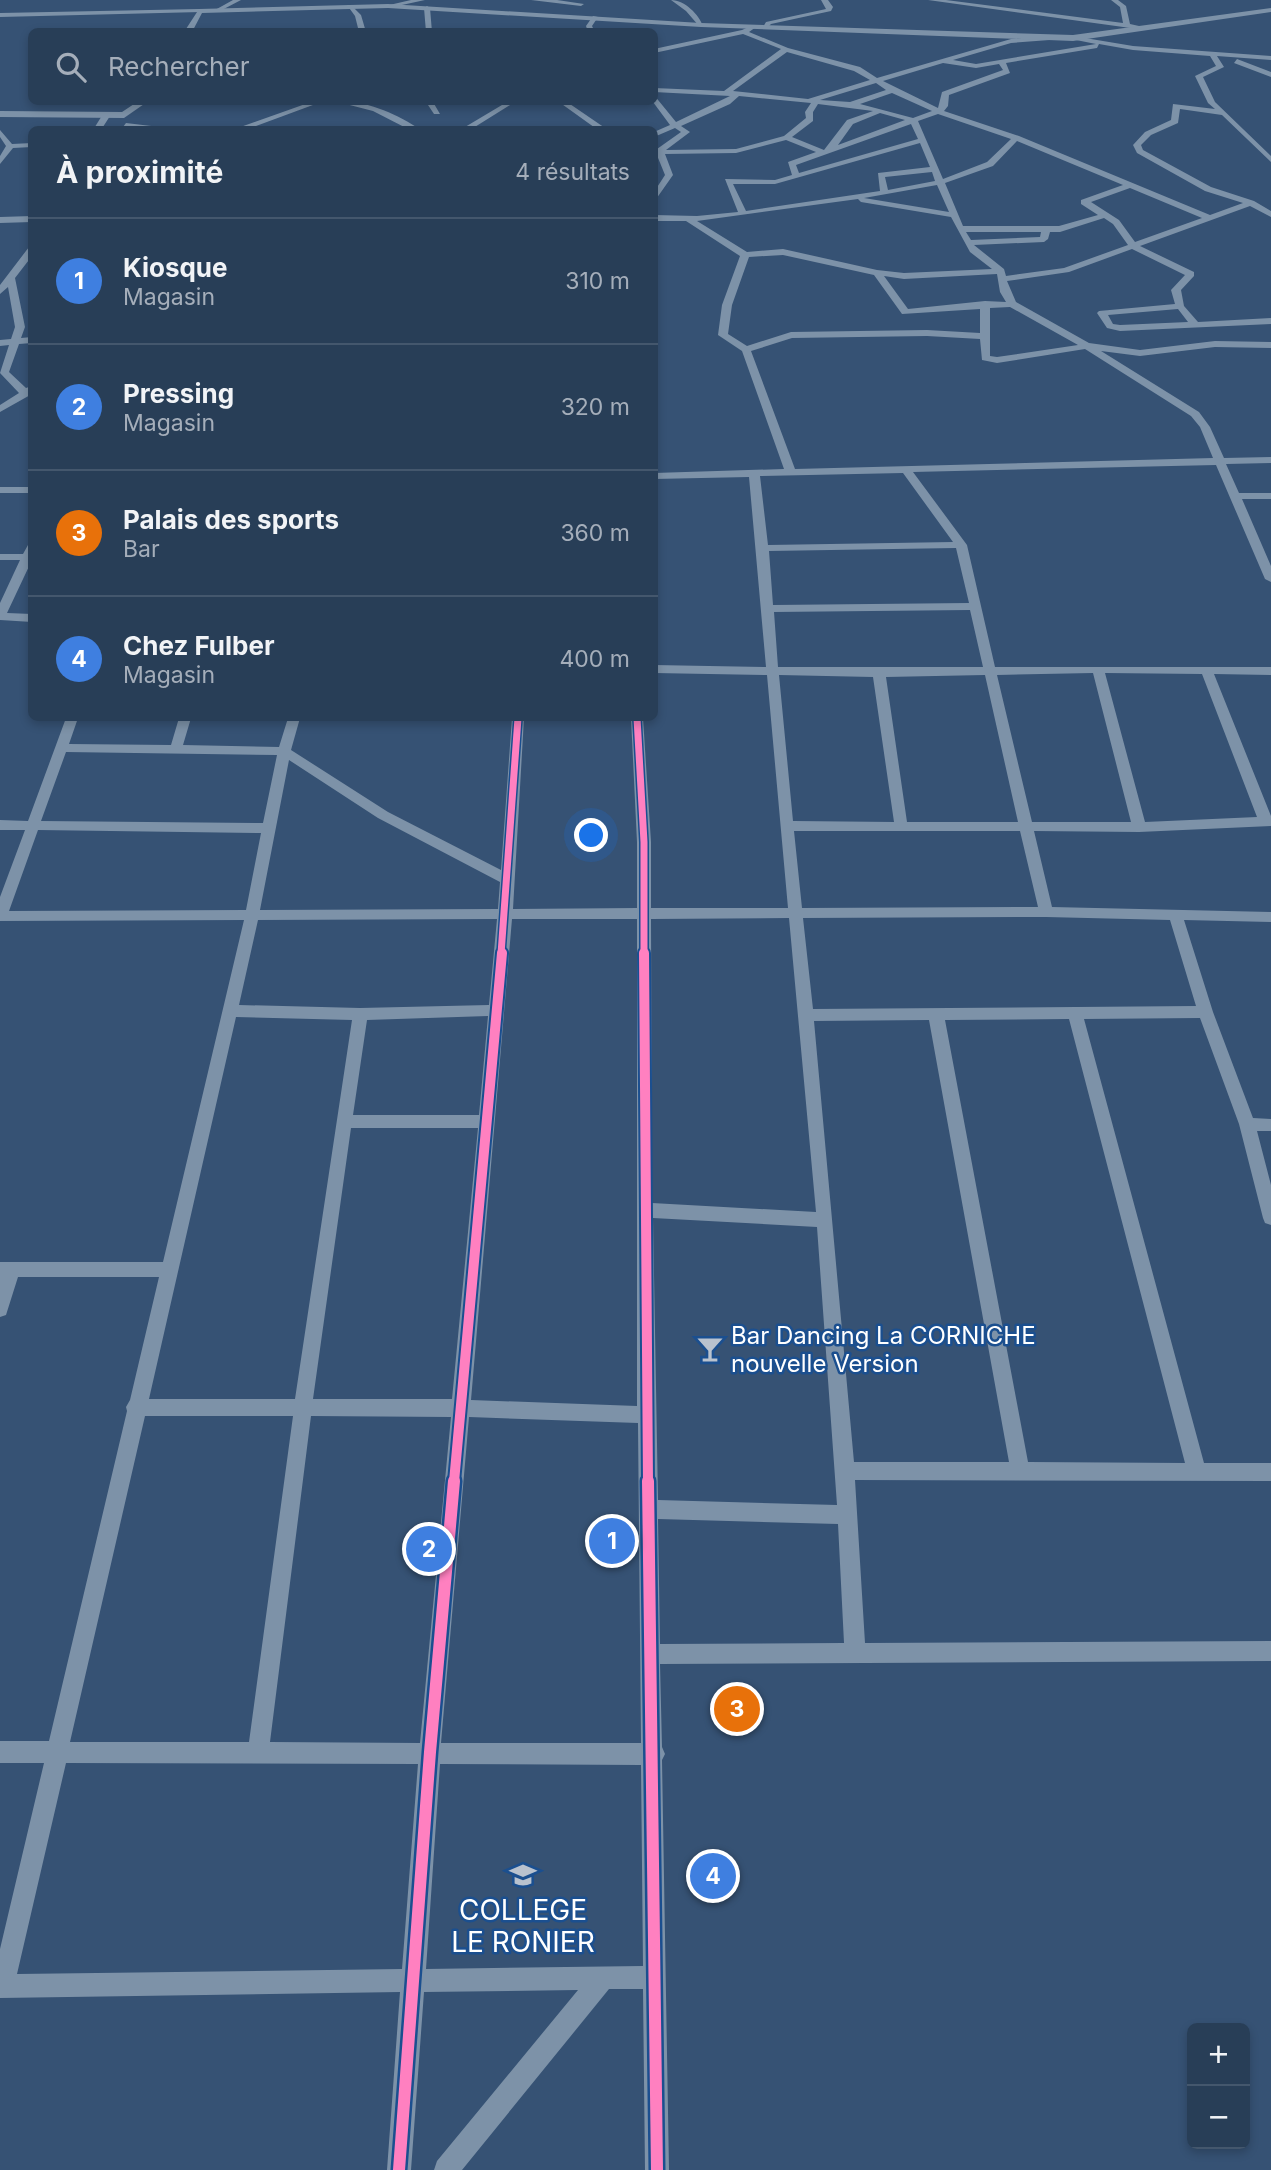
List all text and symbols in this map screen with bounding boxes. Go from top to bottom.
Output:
search box [28,28,658,105]
icon: search [52,48,90,86]
text: Rechercher [108,51,249,82]
text: À proximité [56,154,223,190]
text: 4 résultats [515,158,630,186]
text: Kiosque [123,252,228,283]
text: 1 [74,267,84,295]
text: 310 m [565,267,630,295]
text: Magasin [123,283,215,311]
text: Pressing [123,378,234,409]
text: 2 [72,393,86,421]
text: 320 m [561,393,630,421]
text: Magasin [123,409,215,437]
text: Palais des sports [123,504,339,535]
text: 3 [72,519,86,547]
text: 360 m [560,519,630,547]
text: Bar [123,535,160,563]
text: Chez Fulber [123,630,275,661]
text: 4 [71,645,87,673]
text: 400 m [560,645,630,673]
text: Magasin [123,661,215,689]
your location [574,818,608,852]
place label: Bar Dancing La CORNICHE nouvelle Version [731,1321,1036,1378]
bar icon: Bar Dancing La CORNICHE nouvelle Version [695,1334,725,1364]
pin: 1 [589,1515,635,1567]
pin: 2 [406,1523,452,1575]
pin: 3 [714,1683,760,1735]
pin: 4 [690,1850,736,1902]
school or university icon: COLLEGE LE RONIER [508,1860,538,1890]
place label: COLLEGE LE RONIER [451,1893,595,1959]
map controls [1187,2023,1250,2149]
button: + [1187,2023,1250,2086]
button: − [1187,2086,1250,2149]

